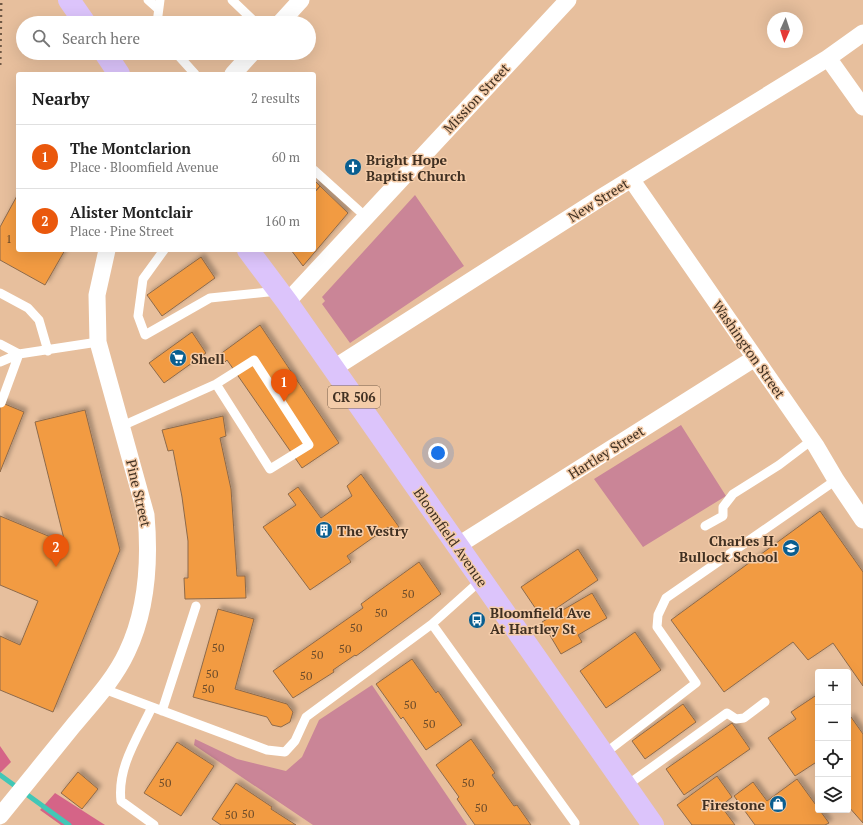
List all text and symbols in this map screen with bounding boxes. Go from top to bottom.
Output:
north arrow [767,12,803,48]
search box [16,16,316,60]
icon: search [30,27,52,49]
text: Search here [62,28,140,48]
street label: Mission Street [439,58,514,137]
text: Nearby [32,87,90,110]
text: 2 results [251,89,300,107]
text: The Montclarion [70,138,191,158]
text: 1 [41,148,49,166]
text: 60 m [272,148,300,166]
place label: Bright Hope Baptist Church [366,150,466,185]
church icon: Bright Hope Baptist Church [343,157,363,177]
text: Place · Bloomfield Avenue [70,158,218,176]
street label: New Street [564,173,633,226]
text: Alister Montclair [70,202,193,222]
text: 2 [41,212,49,230]
text: 160 m [265,212,300,230]
text: Place · Pine Street [70,222,174,240]
house number: 1 [6,231,12,246]
street label: Washington Street [708,296,790,402]
supermarket icon: Shell [168,348,188,368]
place label: Shell [191,349,225,368]
pin: 1 [271,369,297,402]
road number: CR 506 [328,386,380,408]
street label: Hartley Street [564,421,648,483]
your location [428,443,448,463]
street label: Pine Street [122,457,156,529]
street label: Bloomfield Avenue [410,484,492,590]
building icon: The Vestry [314,520,334,540]
place label: The Vestry [337,521,409,540]
place label: Charles H. Bullock School [679,531,778,566]
pin: 2 [43,534,69,567]
school or university icon: Charles H. Bullock School [781,538,801,558]
house number: 50 [402,586,414,601]
place label: Bloomfield Ave At Hartley St [490,603,591,638]
house number: 50 [375,605,387,620]
bus stop icon: Bloomfield Ave At Hartley St [467,610,487,630]
house number: 50 [350,620,362,635]
house number: 50 [212,640,224,655]
house number: 50 [339,641,351,656]
house number: 50 [311,647,323,662]
house number: 50 [206,666,218,681]
house number: 50 [300,668,312,683]
map controls [815,669,851,813]
button: + [815,669,851,705]
house number: 50 [202,681,214,696]
house number: 50 [404,697,416,712]
button: − [815,705,851,741]
house number: 50 [423,716,435,731]
button: locate [815,741,851,777]
house number: 50 [159,775,171,790]
house number: 50 [462,775,474,790]
button: layers [815,777,851,813]
shop icon: Firestone [768,794,788,814]
place label: Firestone [702,795,765,814]
house number: 50 [475,800,487,815]
house number: 50 [242,806,254,821]
house number: 50 [225,807,237,822]

